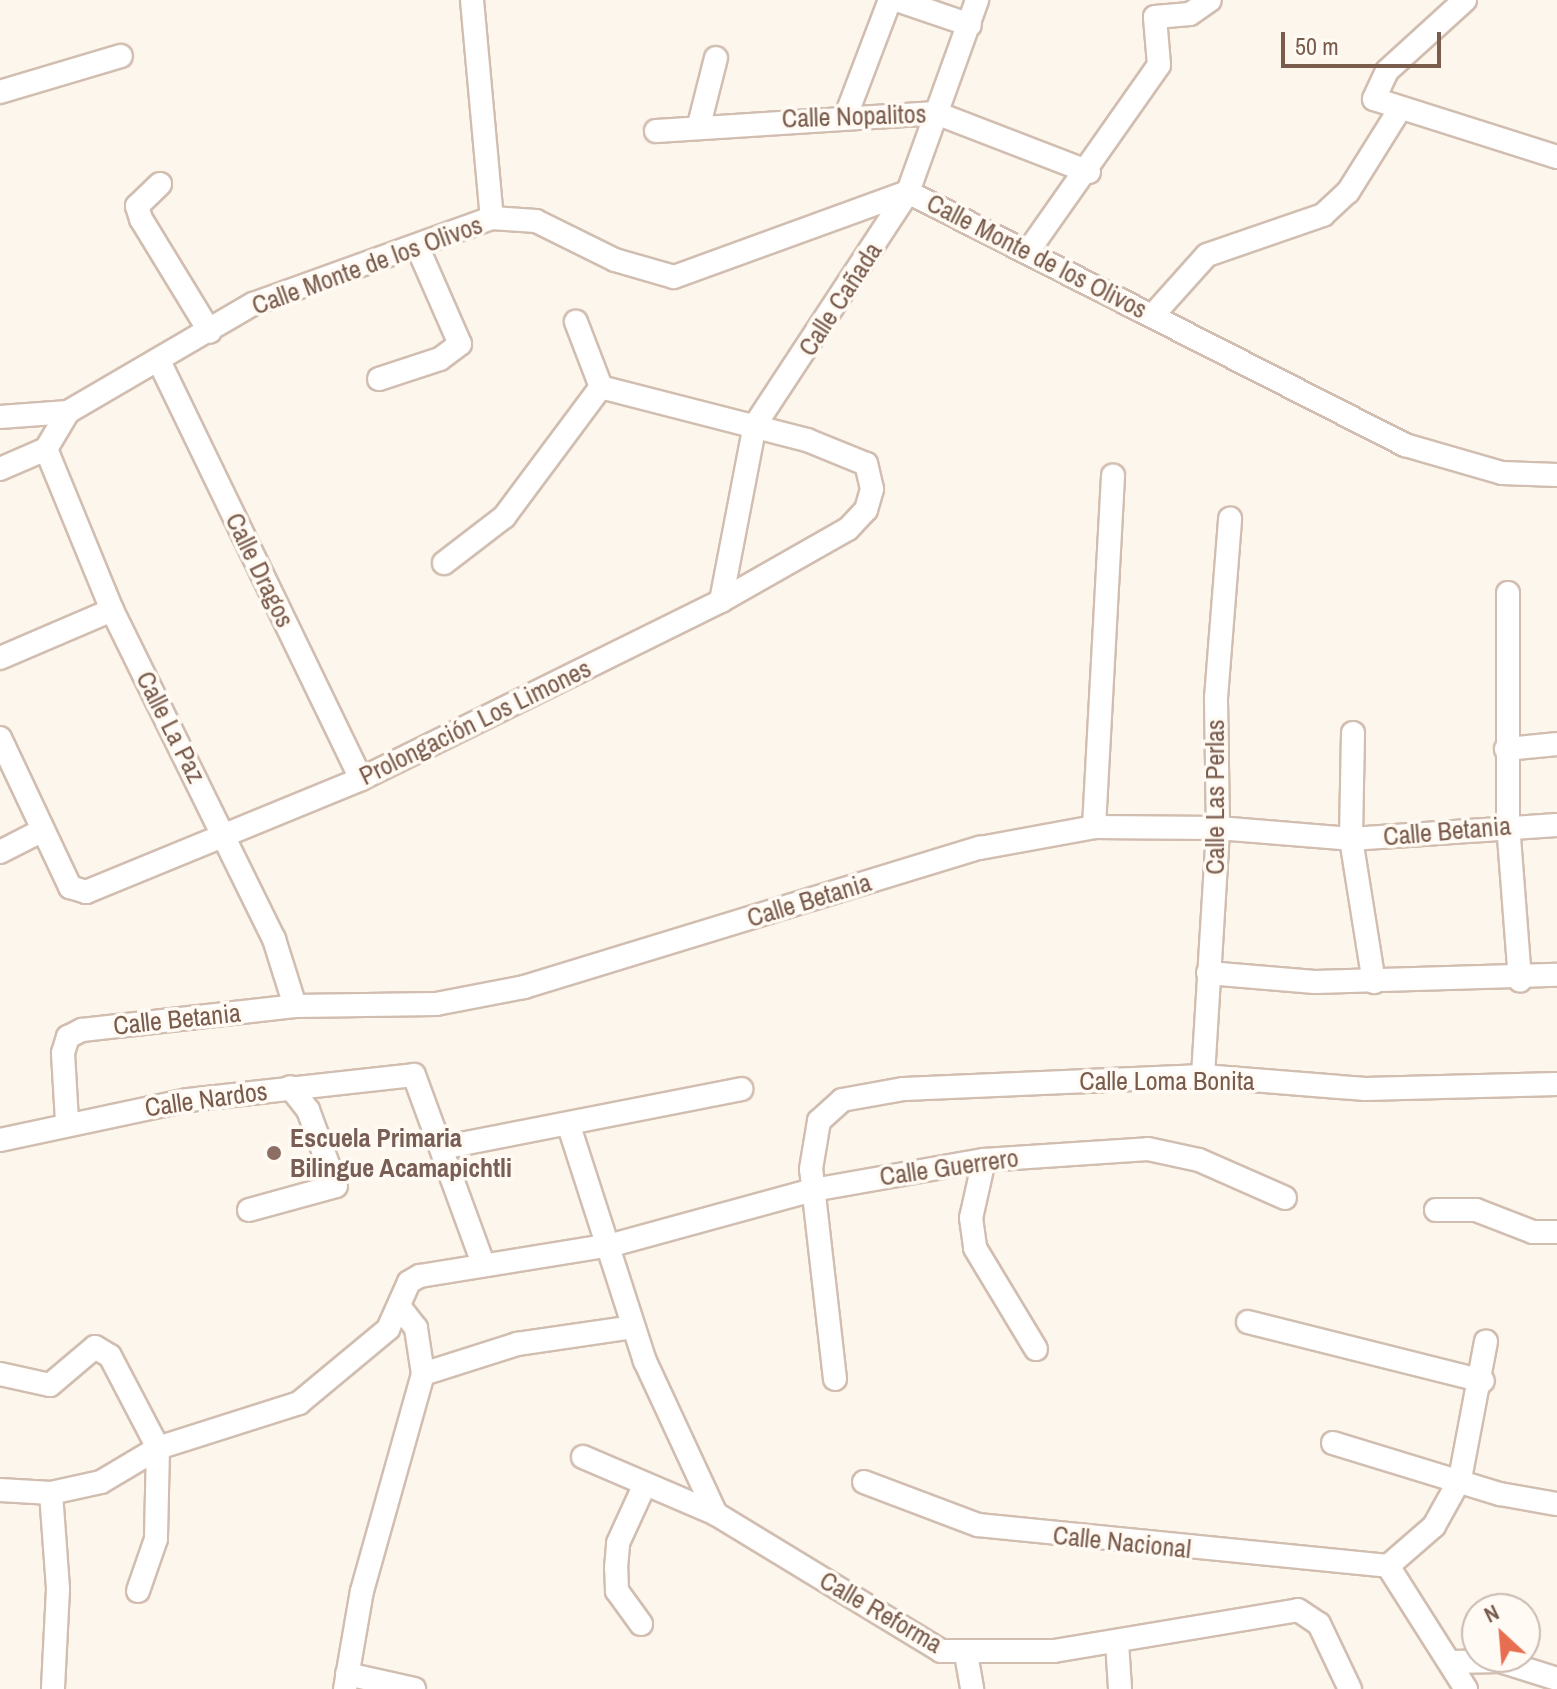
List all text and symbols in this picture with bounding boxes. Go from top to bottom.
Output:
scale bar [1285,16,1445,66]
text: 50 m [1295,30,1339,62]
street label: Calle Nopalitos [781,98,927,134]
street label: Calle Monte de los Olivos [922,187,1152,325]
street label: Calle Monte de los Olivos [248,209,486,321]
street label: Calle Cañada [792,236,888,362]
street label: Calle Dragos [219,508,301,632]
street label: Prolongación Los Limones [354,652,596,792]
street label: Calle La Paz [130,666,212,788]
street label: Calle Las Perlas [1199,719,1231,875]
street label: Calle Betania [1382,810,1512,852]
street label: Calle Betania [743,866,875,934]
street label: Calle Betania [112,997,242,1041]
street label: Calle Loma Bonita [1079,1065,1255,1097]
street label: Calle Nardos [143,1075,269,1123]
place label: Escuela Primaria Bilingue Acamapichtli [290,1122,513,1184]
street label: Calle Guerrero [878,1142,1020,1192]
marker: Escuela Primaria Bilingue Acamapichtli [265,1144,283,1162]
street label: Calle Nacional [1051,1519,1193,1565]
street label: Calle Reforma [814,1564,948,1660]
north arrow [1461,1593,1541,1673]
text: N [1479,1597,1504,1630]

